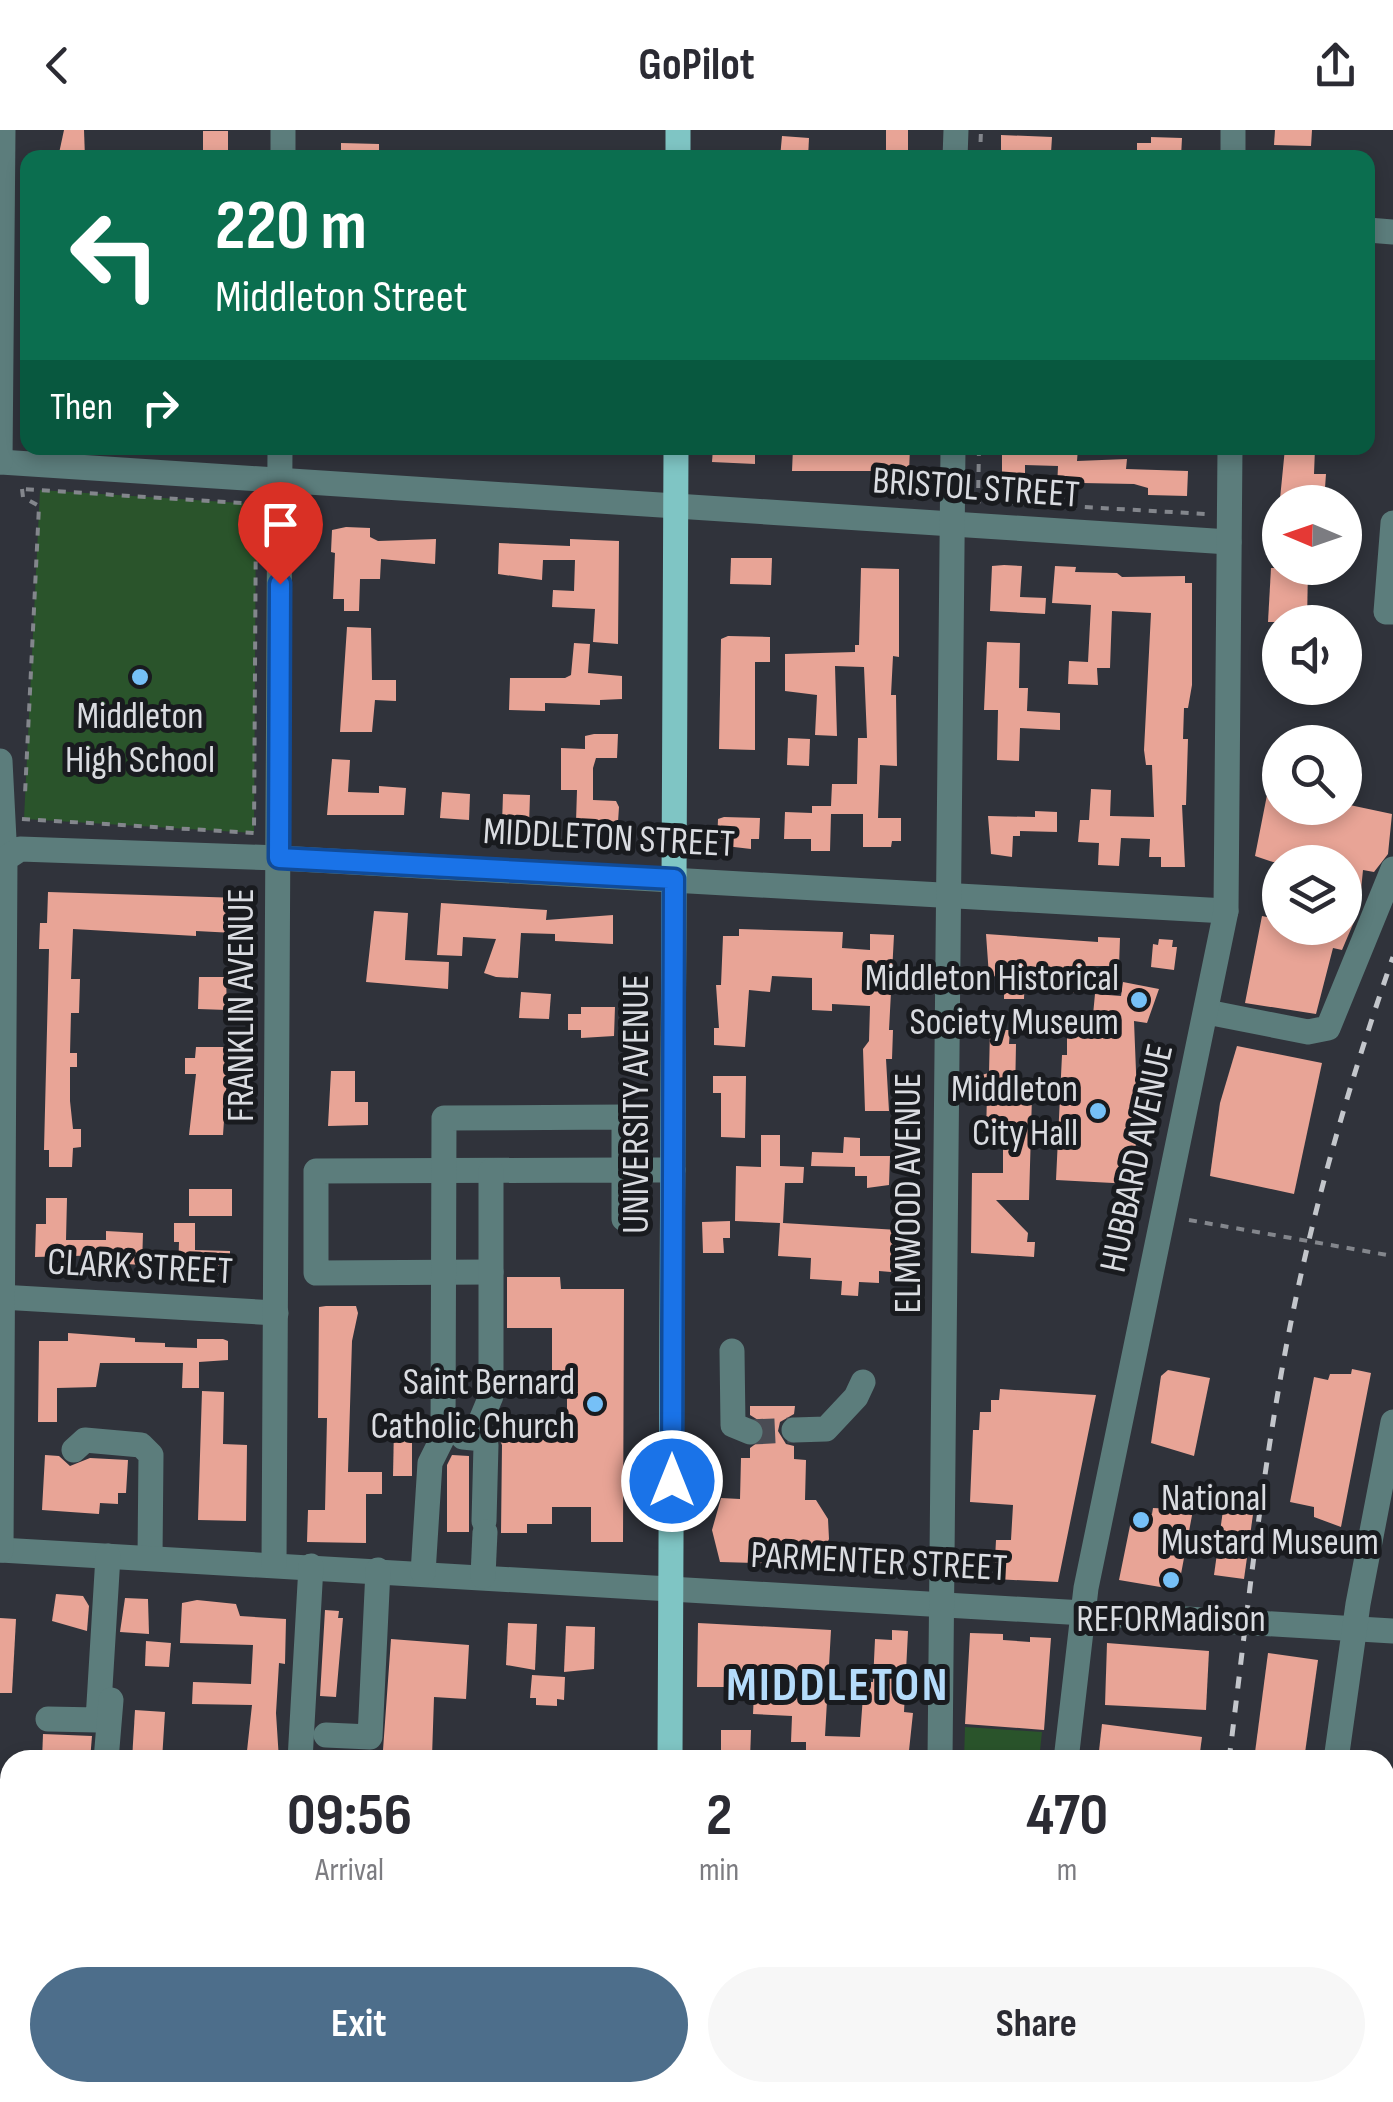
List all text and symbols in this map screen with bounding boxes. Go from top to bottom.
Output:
icon: back [30,38,85,93]
text: GoPilot [638,38,755,93]
icon: share [1308,38,1363,93]
text: 220 m [215,185,367,269]
icon: left [50,190,180,320]
text: Middleton Street [215,270,467,325]
icon: right [133,380,188,435]
text: Then [50,385,113,430]
street label: BRISTOL STREET [871,458,1081,518]
pin [238,482,323,585]
north arrow [1262,485,1362,585]
map controls [1262,485,1362,945]
icon: arrive [253,497,308,552]
button: sound [1262,605,1362,705]
marker: Middleton High School [129,666,151,688]
place label: Middleton High School [65,694,215,783]
button: search [1262,725,1362,825]
street label: MIDDLETON STREET [482,809,736,867]
button: layers [1262,845,1362,945]
street label: FRANKLIN AVENUE [219,888,264,1122]
place label: Middleton Historical Society Museum [865,956,1119,1045]
street label: UNIVERSITY AVENUE [614,974,659,1234]
marker: Middleton Historical Society Museum [1128,989,1150,1011]
street label: HUBBARD AVENUE [1091,1040,1183,1276]
place label: Middleton City Hall [951,1067,1078,1156]
street label: ELMWOOD AVENUE [886,1073,931,1313]
marker: Middleton City Hall [1087,1100,1109,1122]
street label: CLARK STREET [46,1240,234,1294]
place label: Saint Bernard Catholic Church [370,1360,575,1449]
marker: Saint Bernard Catholic Church [584,1393,606,1415]
position arrow [620,1429,724,1533]
place label: National Mustard Museum [1161,1476,1379,1565]
marker: National Mustard Museum [1130,1509,1152,1531]
street label: PARMENTER STREET [749,1533,1009,1591]
marker: REFORMadison [1160,1569,1182,1591]
place label: REFORMadison [1076,1597,1266,1642]
district label: MIDDLETON [726,1657,950,1714]
text: 09:56 [287,1780,412,1852]
text: 2 [706,1780,732,1852]
text: 470 [1026,1780,1108,1852]
text: Arrival [315,1851,384,1890]
text: min [699,1851,739,1890]
text: m [1057,1851,1077,1890]
button: Exit [30,1967,688,2082]
button: Share [708,1967,1365,2082]

